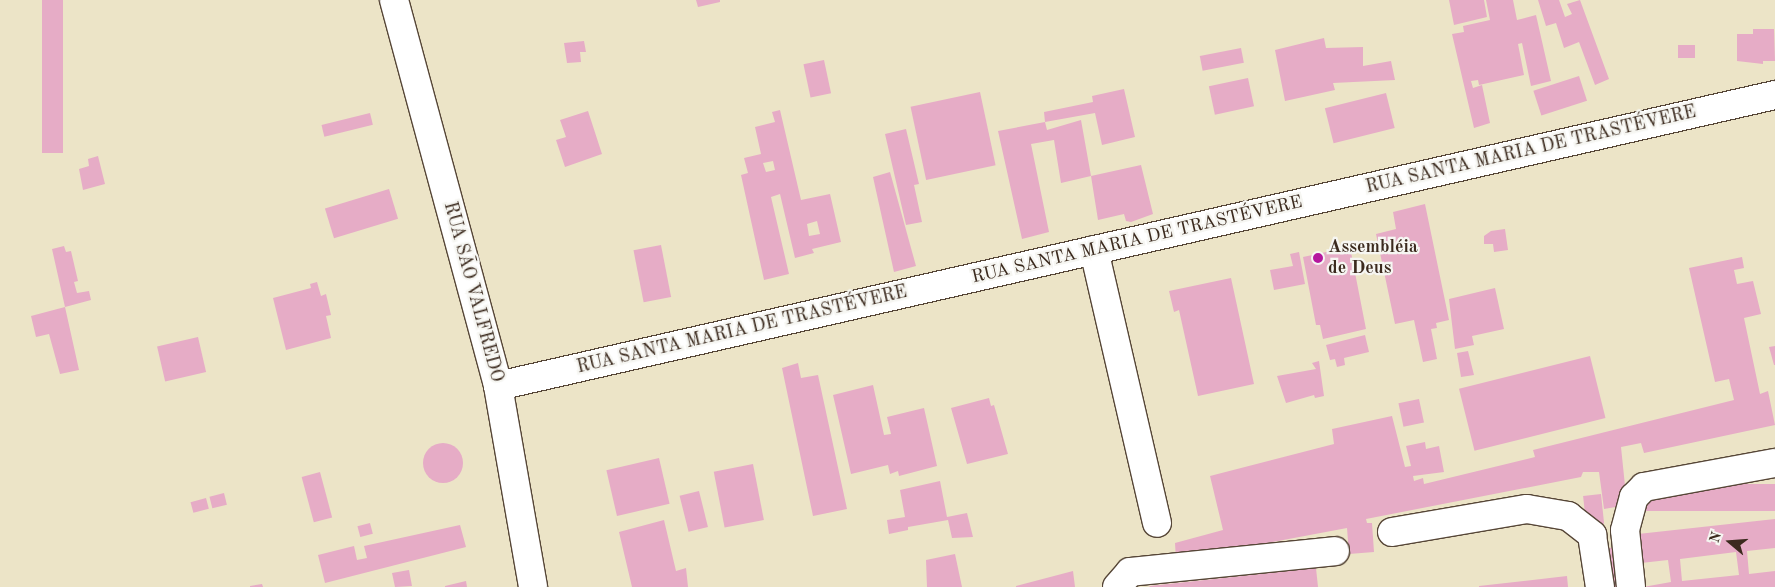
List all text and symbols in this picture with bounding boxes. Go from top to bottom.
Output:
street label: RUA SANTA MARIA DE TRASTÉVERE [1364,101,1698,199]
street label: RUA SANTA MARIA DE TRASTÉVERE [970,191,1304,289]
street label: RUA SÃO VALFREDO [439,199,507,385]
place label: Assembléia de Deus [1328,237,1418,280]
marker: Assembléia de Deus [1312,252,1324,264]
street label: RUA SANTA MARIA DE TRASTÉVERE [575,281,909,379]
north arrow [1705,517,1755,567]
text: N [1707,530,1724,545]

